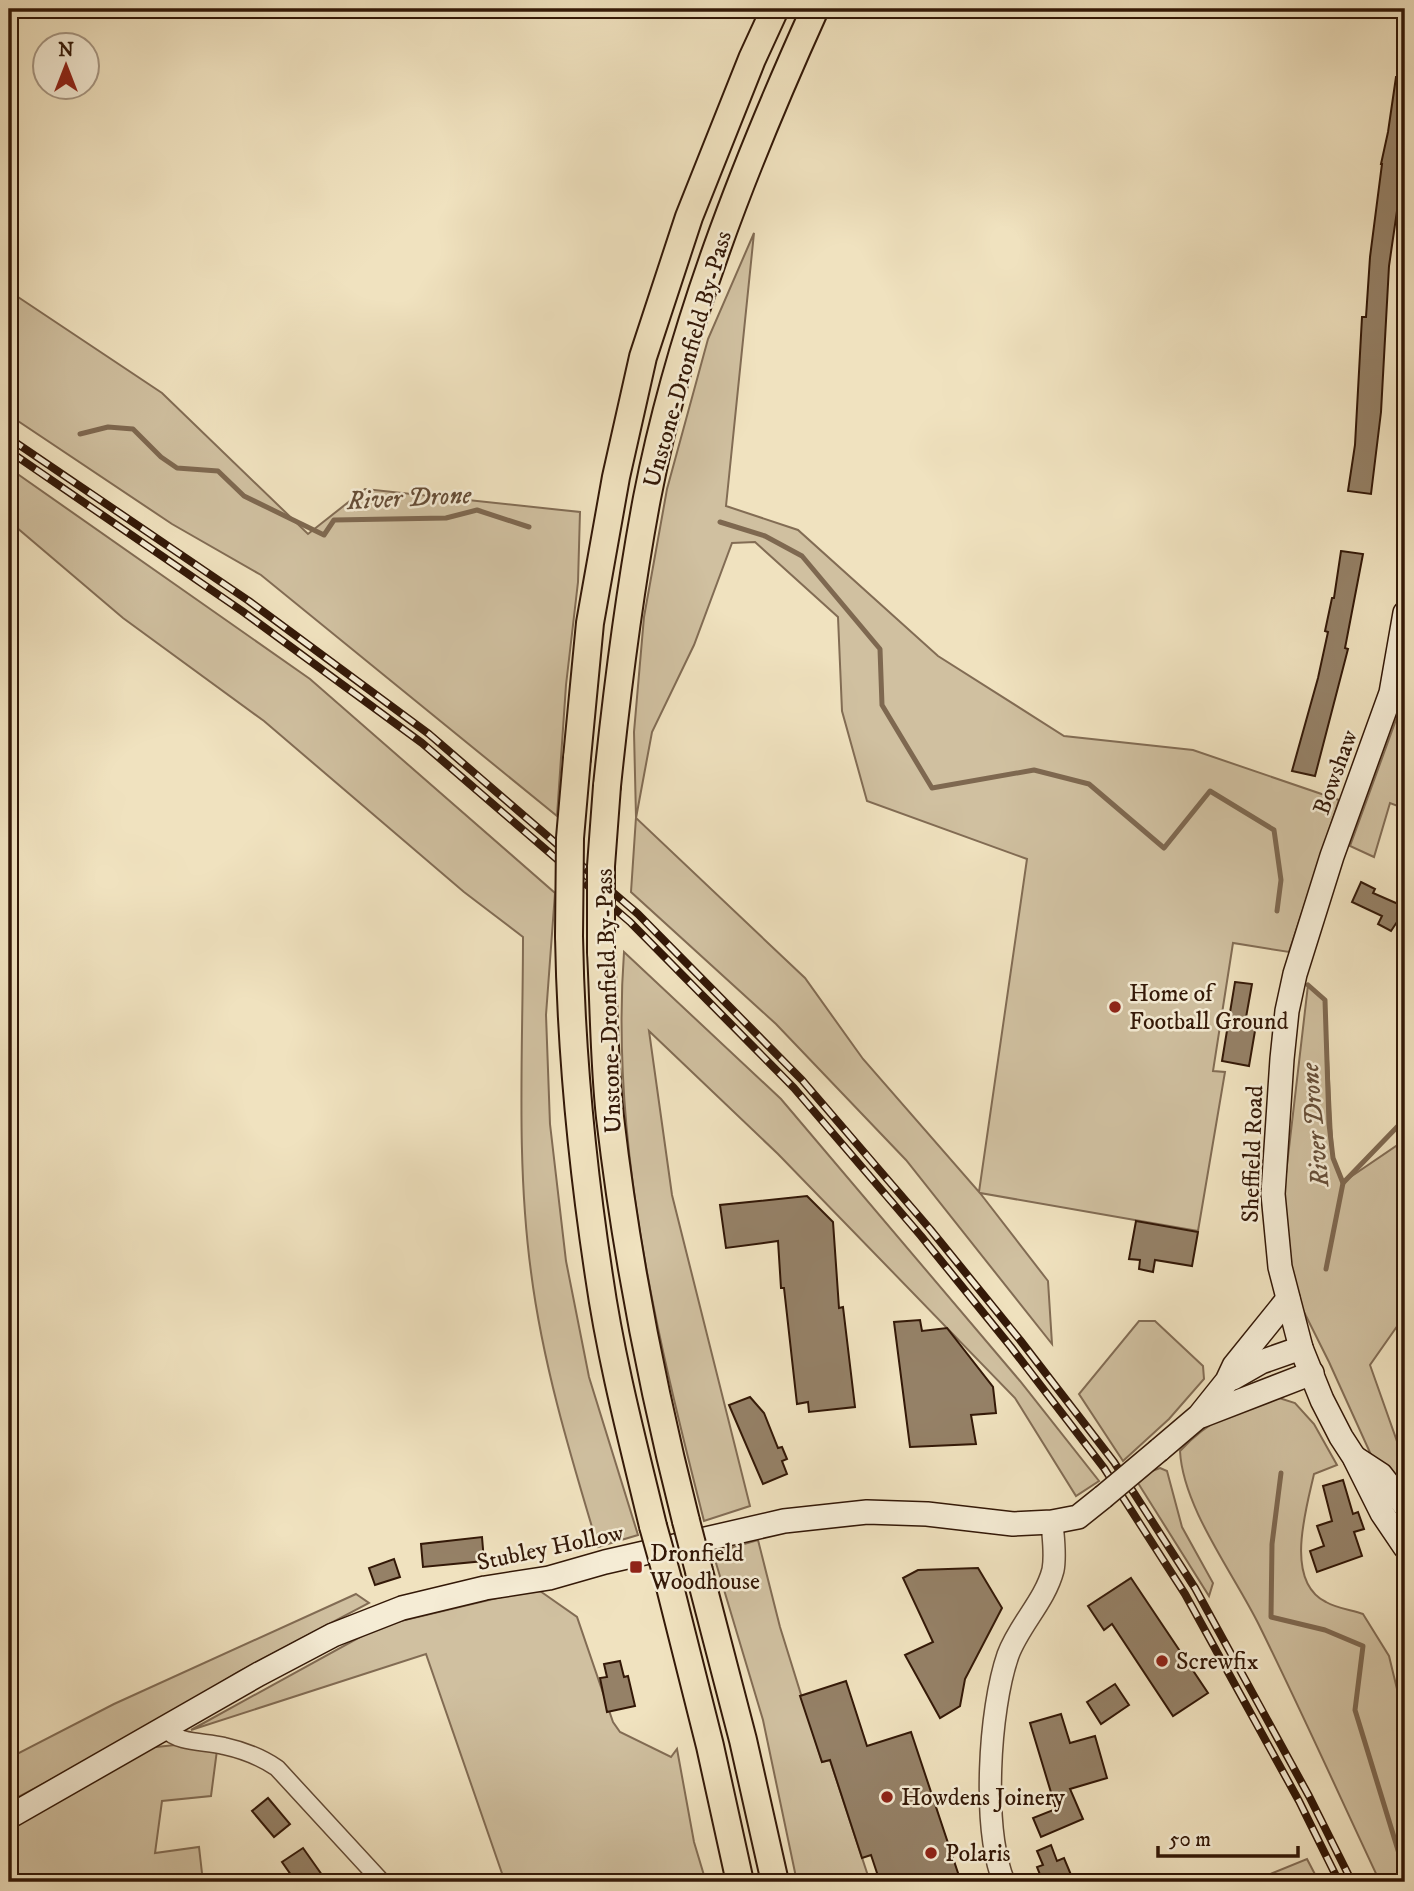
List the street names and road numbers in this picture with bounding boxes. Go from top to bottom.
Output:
street label: Unstone-Dronfield By-Pass [637,228,739,491]
street label: Bowshaw [1307,725,1365,819]
street label: Unstone-Dronfield By-Pass [589,868,629,1134]
street label: Sheffield Road [1236,1085,1270,1223]
street label: Stubley Hollow [474,1518,627,1578]

